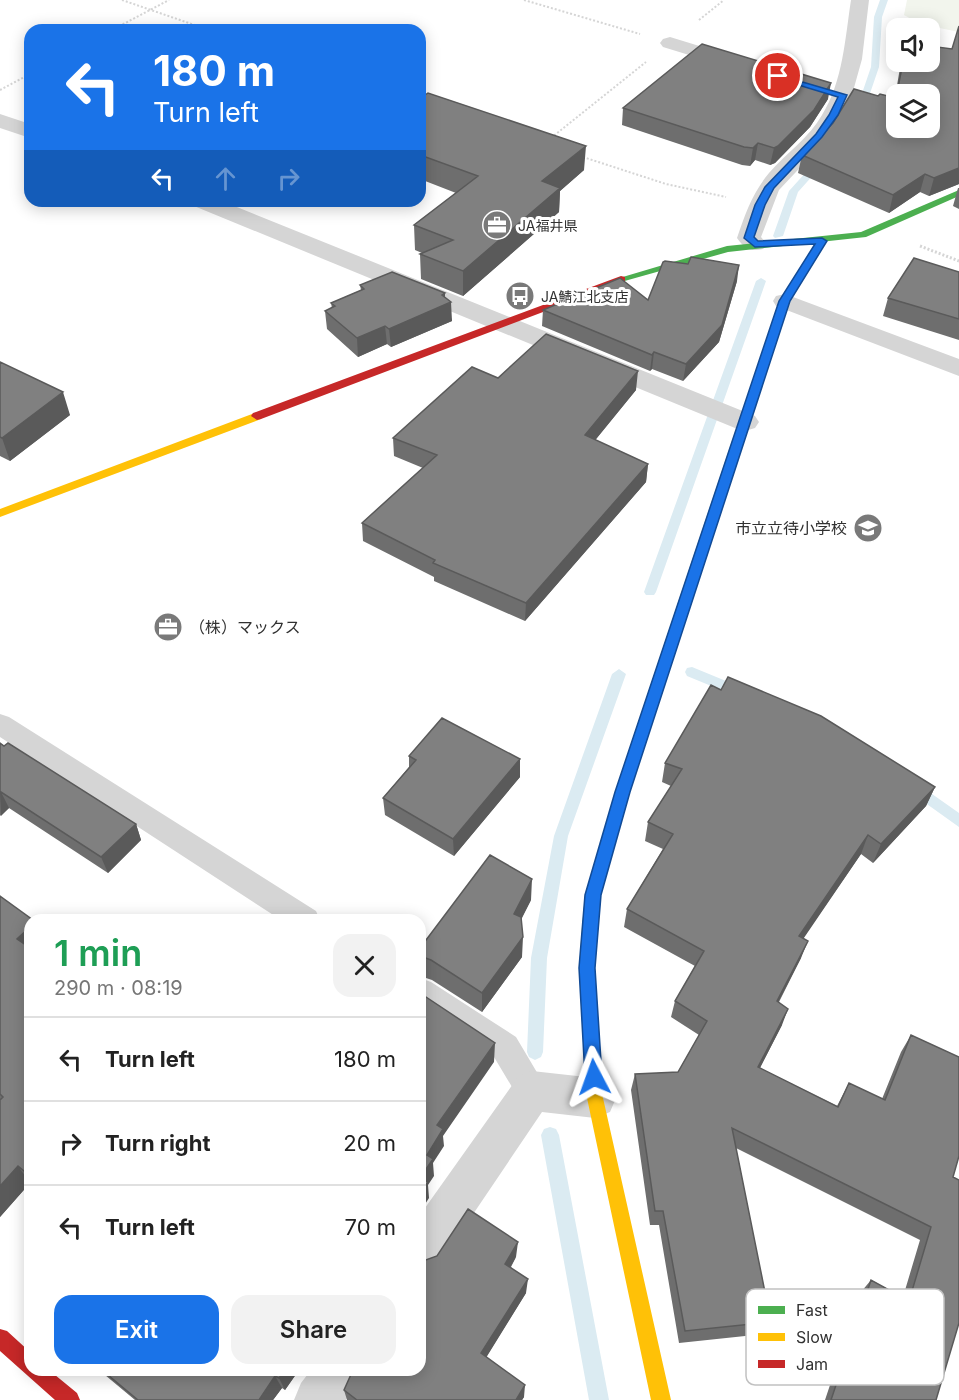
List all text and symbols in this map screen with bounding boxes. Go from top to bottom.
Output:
map controls [886,18,940,138]
button: sound [886,18,940,72]
text: 180 m [153,45,275,96]
icon: left [54,48,132,126]
pin [752,50,803,101]
icon: arrive [761,59,794,92]
button: layers [886,84,940,138]
text: Turn left [153,96,259,129]
icon: left [146,162,179,195]
icon: ahead [209,162,242,195]
icon: right [272,162,305,195]
office icon: JA福井県 [481,209,513,241]
place label: JA福井県 [518,217,577,234]
bus stop icon: JA鯖江北支店 [504,280,536,312]
place label: JA鯖江北支店 [541,288,628,305]
school or university icon: 市立立待小学校 [852,512,884,544]
place label: 市立立待小学校 [735,518,847,538]
office icon: （株）マックス [152,611,184,643]
place label: （株）マックス [189,617,301,637]
text: 1 min [54,931,142,975]
button: close [333,934,396,997]
text: 290 m · 08:19 [54,976,183,1000]
icon: left [54,1043,87,1076]
position arrow [562,1045,626,1109]
text: Turn left [105,1046,195,1072]
text: 180 m [334,1046,396,1072]
icon: right [54,1127,87,1160]
text: Turn right [105,1130,211,1156]
text: 20 m [343,1130,396,1156]
icon: left [54,1211,87,1244]
text: Turn left [105,1214,195,1240]
text: 70 m [345,1214,396,1240]
legend [746,1289,944,1385]
button: Exit [54,1295,219,1364]
button: Share [231,1295,396,1364]
text: Fast [796,1300,828,1320]
text: Slow [796,1327,833,1347]
text: Jam [796,1354,828,1374]

